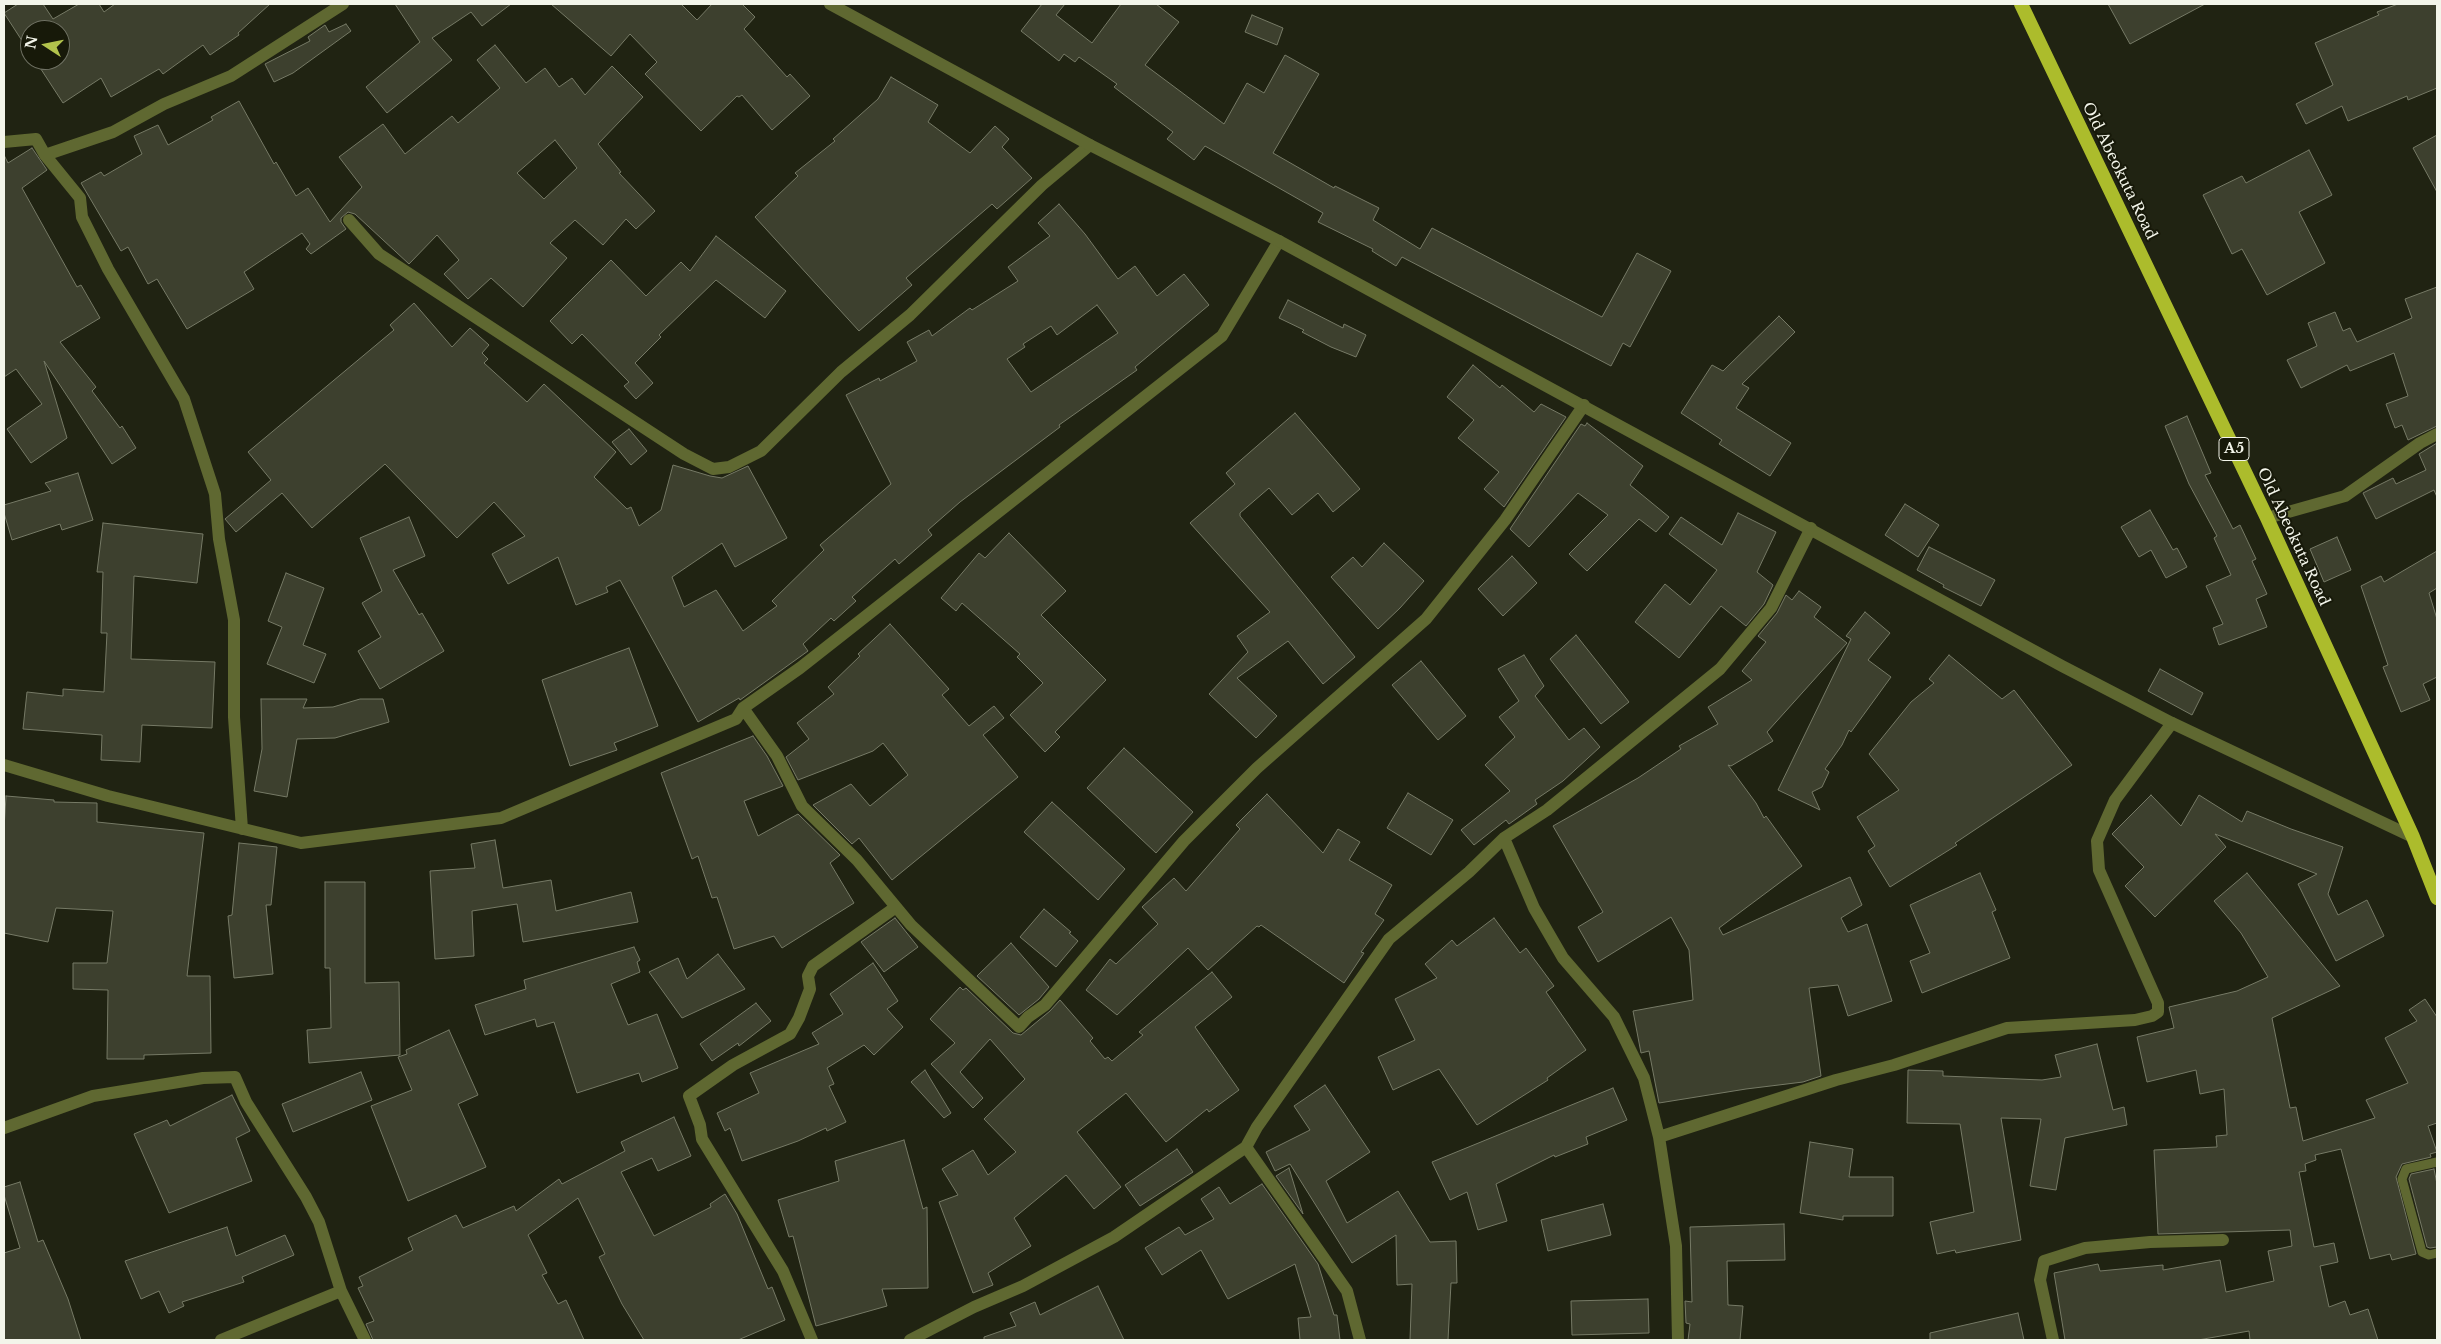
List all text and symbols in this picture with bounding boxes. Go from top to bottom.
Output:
north arrow [20,20,70,70]
text: N [21,34,41,51]
street label: Old Abeokuta Road [2078,99,2160,243]
road number: A5 [2219,438,2249,460]
street label: Old Abeokuta Road [2253,465,2333,609]

